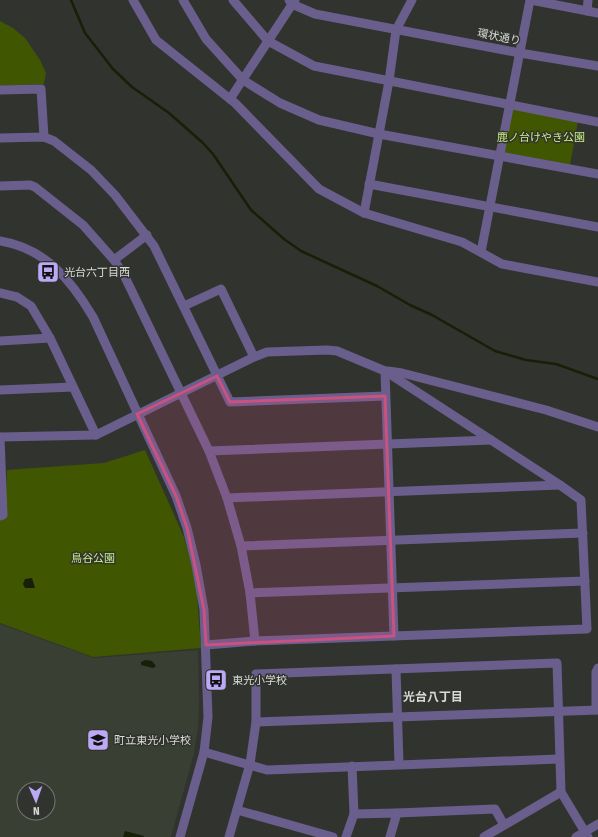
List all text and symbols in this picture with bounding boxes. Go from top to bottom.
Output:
street label: 環状通り [476,26,522,48]
park label: 鹿ノ台けやき公園 [497,131,585,144]
bus stop icon: 光台六丁目西 [35,259,61,285]
place label: 光台六丁目西 [64,266,130,279]
park label: 鳥谷公園 [71,552,115,565]
bus stop icon: 東光小学校 [203,667,229,693]
place label: 東光小学校 [232,674,287,687]
district label: 光台八丁目 [403,690,463,704]
school or university icon: 町立東光小学校 [85,727,111,753]
place label: 町立東光小学校 [114,734,191,747]
north arrow [16,781,56,821]
text: N [33,804,40,817]

